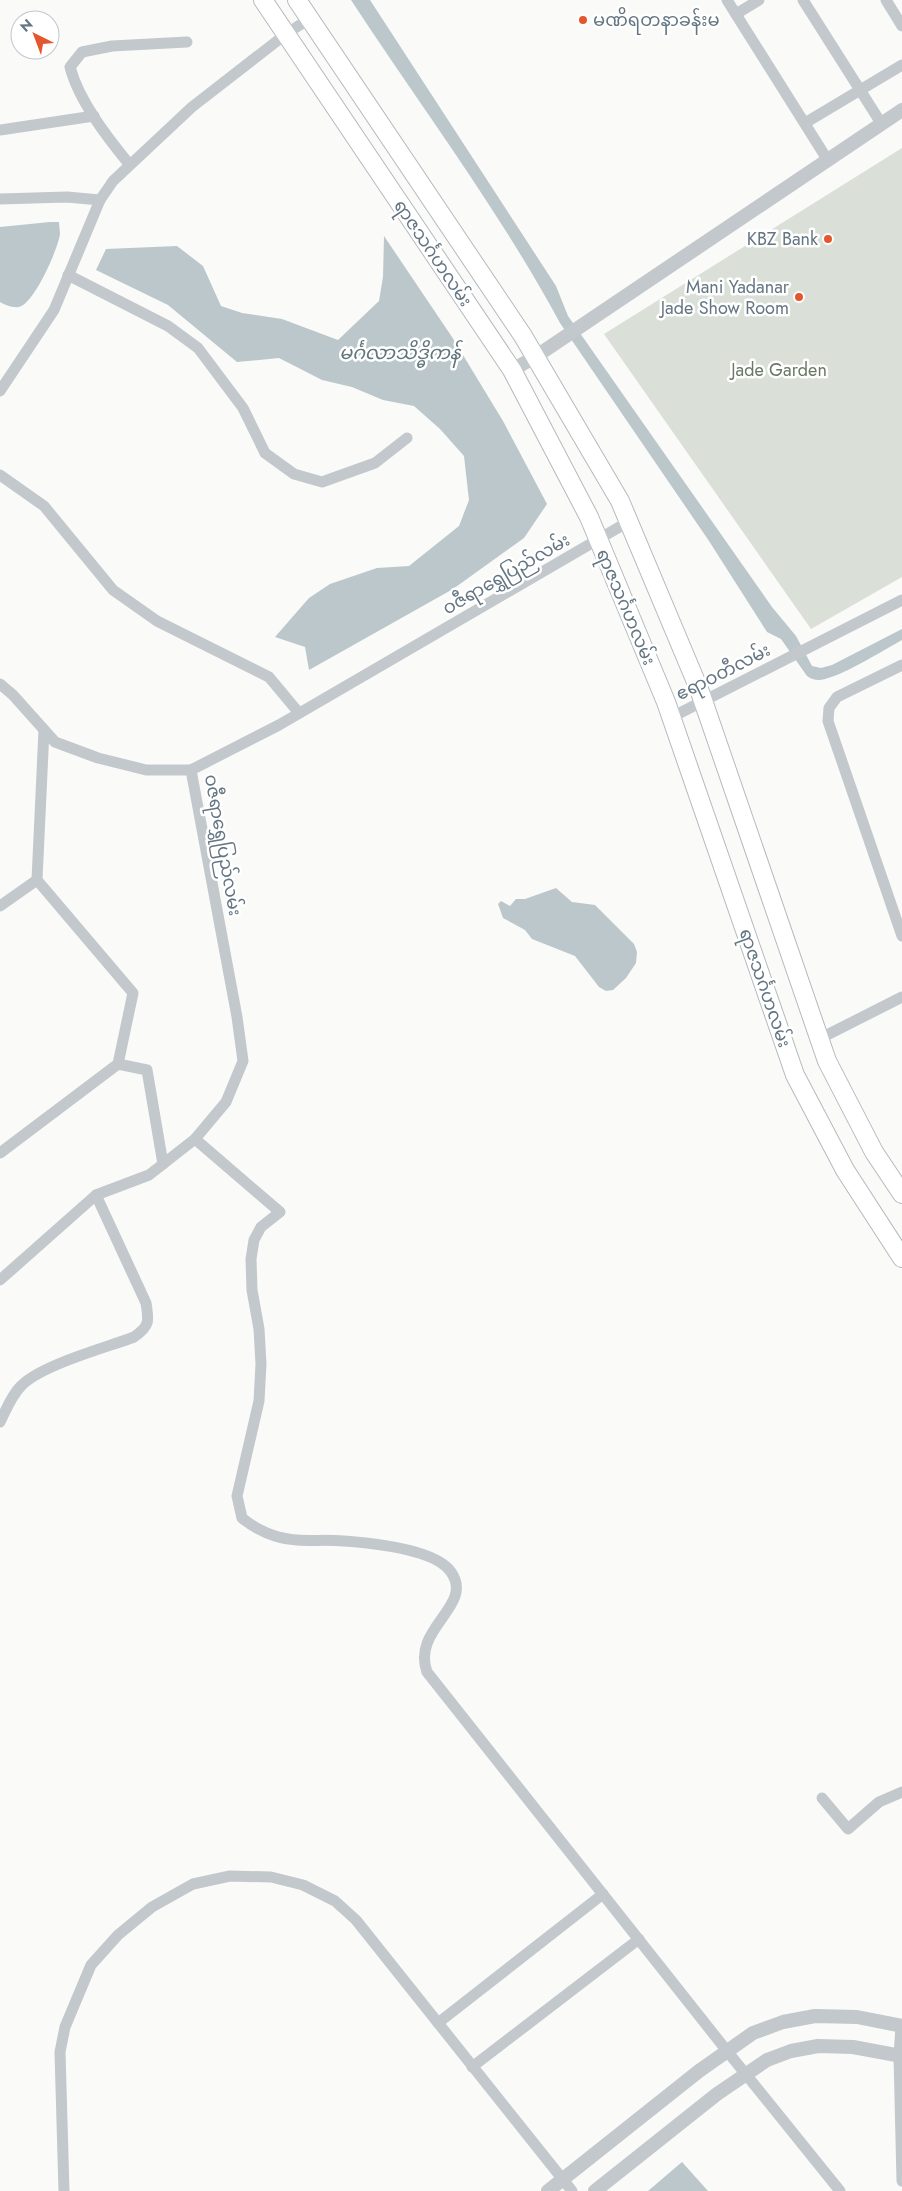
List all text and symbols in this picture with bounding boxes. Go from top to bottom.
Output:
place label: မဏိရတနာခန်းမ [593,6,720,35]
north arrow [10,10,60,60]
text: N [15,14,37,36]
marker: မဏိရတနာခန်းမ [577,14,589,26]
street label: ရာဇသင်္ဂဟလမ်း [386,194,478,313]
place label: KBZ Bank [747,226,818,252]
marker: KBZ Bank [822,233,834,245]
place label: Mani Yadanar Jade Show Room [659,274,790,321]
marker: Mani Yadanar Jade Show Room [793,291,805,303]
water label: မင်္ဂလာသိဒ္ဓိကန် [339,339,463,368]
park label: Jade Garden [729,357,827,383]
street label: ဝဇီရာရွှေပြည်လမ်း [437,526,576,623]
street label: ရာဇသင်္ဂဟလမ်း [588,545,662,670]
street label: ဧရာဝတီလမ်း [671,636,776,709]
street label: ဝဇီရာရွှေပြည်လမ်း [196,772,249,918]
street label: ရာဇသင်္ဂဟလမ်း [731,925,797,1052]

